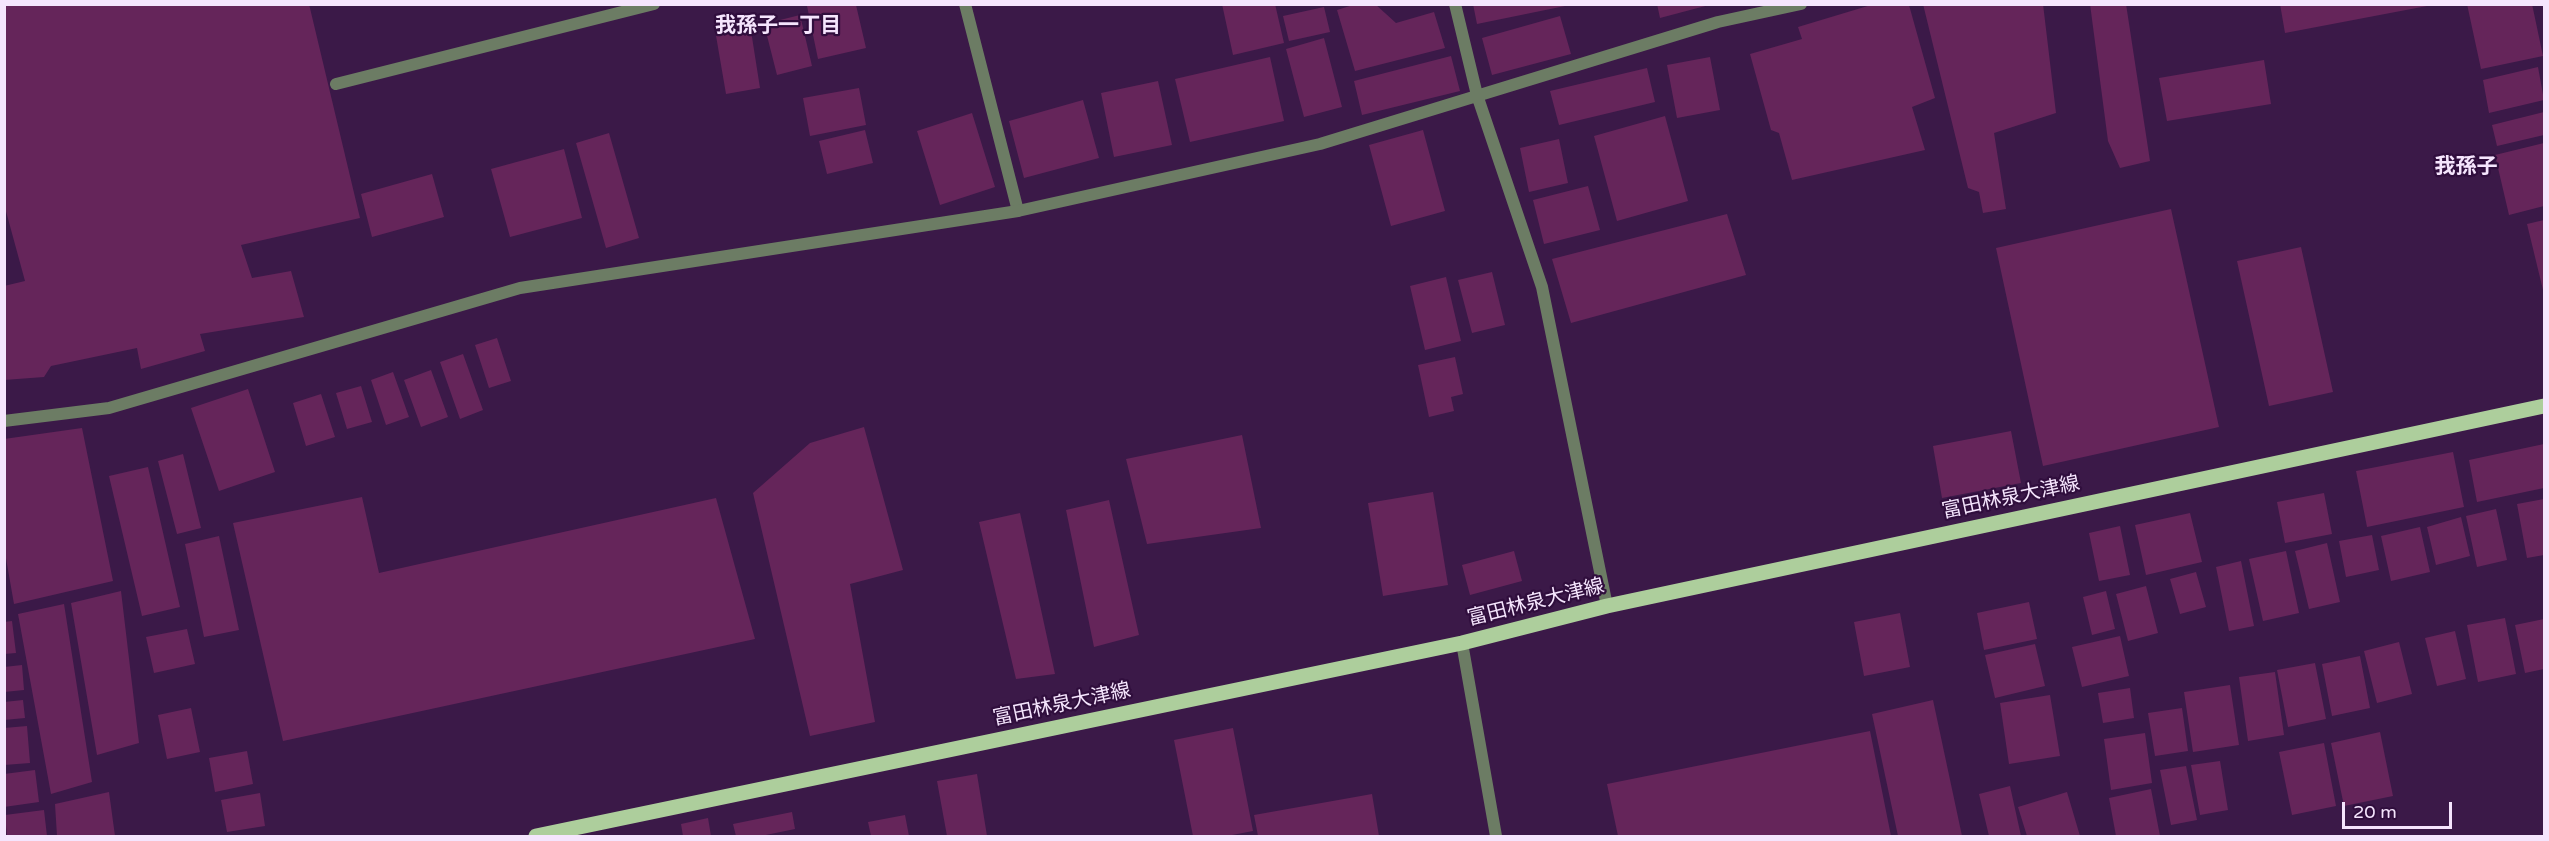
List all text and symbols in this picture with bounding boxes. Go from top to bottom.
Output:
district label: 我孫子一丁目 [715,13,841,39]
district label: 我孫子 [2435,154,2497,180]
street label: 富田林泉大津線 [1940,472,2082,524]
street label: 富田林泉大津線 [1465,574,1607,632]
street label: 富田林泉大津線 [991,679,1133,731]
scale bar [2345,790,2454,828]
text: 20 m [2353,801,2397,823]

